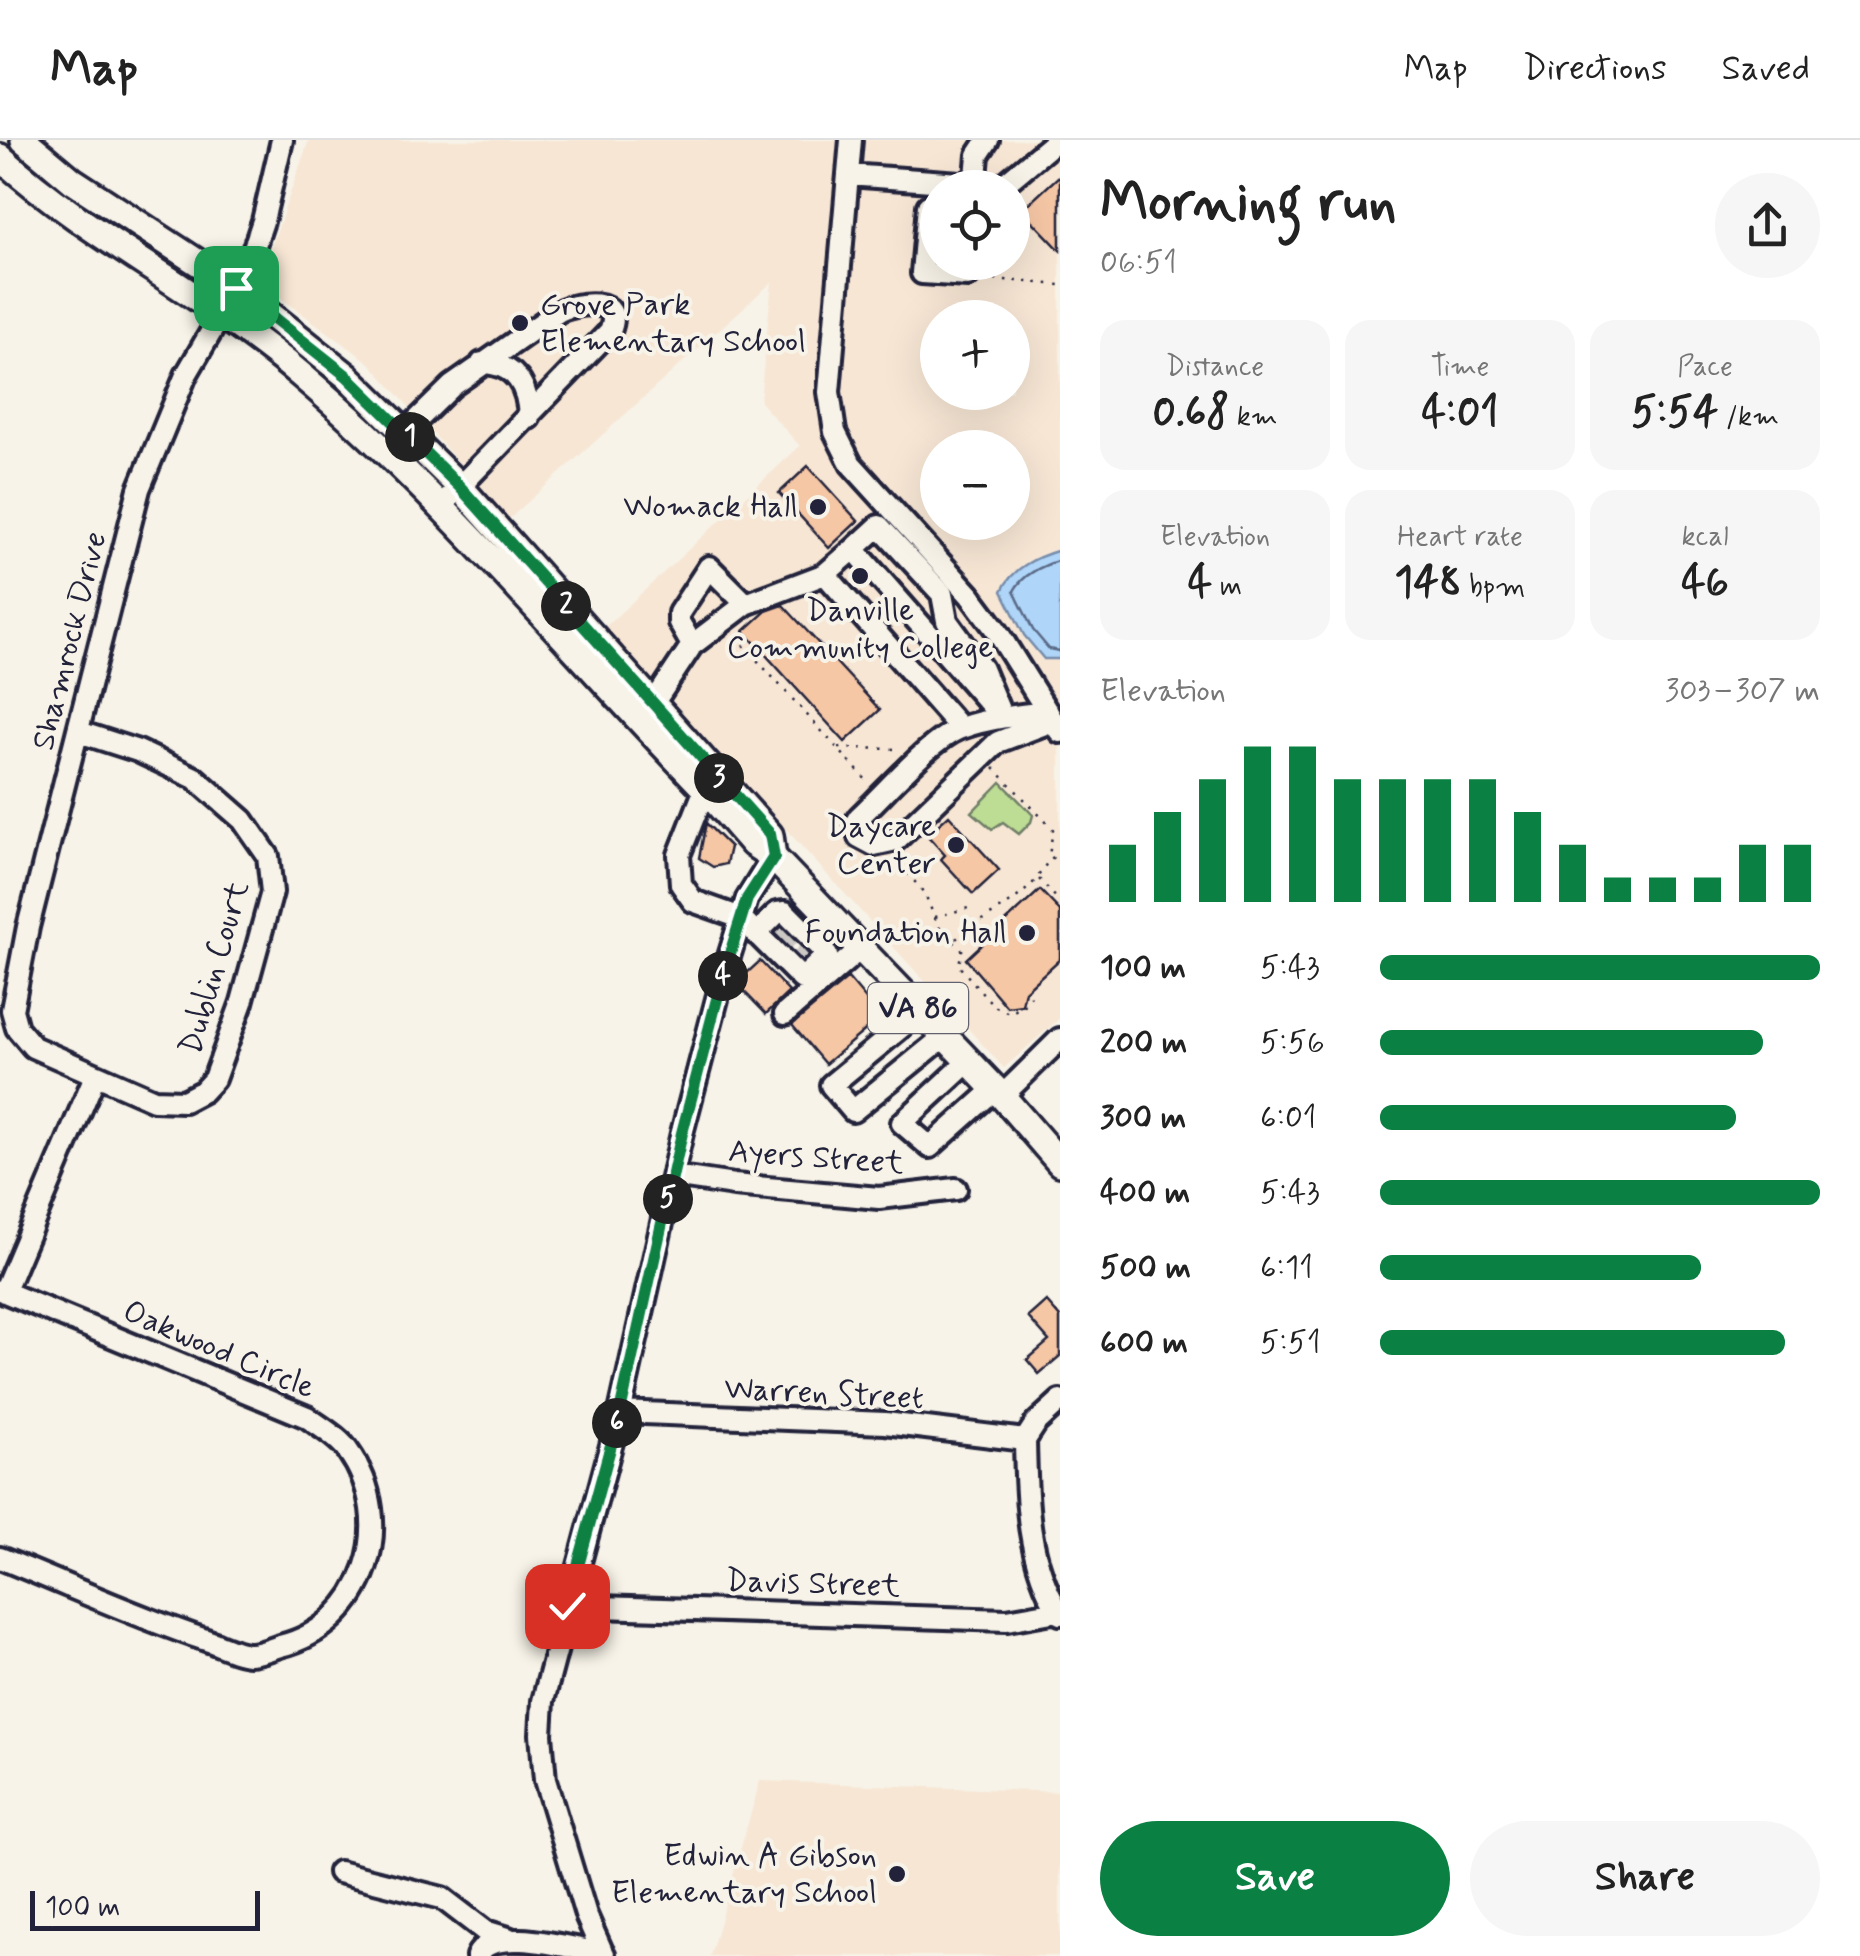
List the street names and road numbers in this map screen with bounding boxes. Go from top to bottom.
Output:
street label: Shamrock Drive [23,527,117,755]
street label: Dublin Court [170,876,260,1059]
road number: VA 86 [868,983,968,1033]
street label: Ayers Street [727,1131,905,1185]
street label: Oakwood Circle [117,1291,321,1409]
street label: Warren Street [723,1368,925,1420]
street label: Davis Street [725,1560,901,1608]

